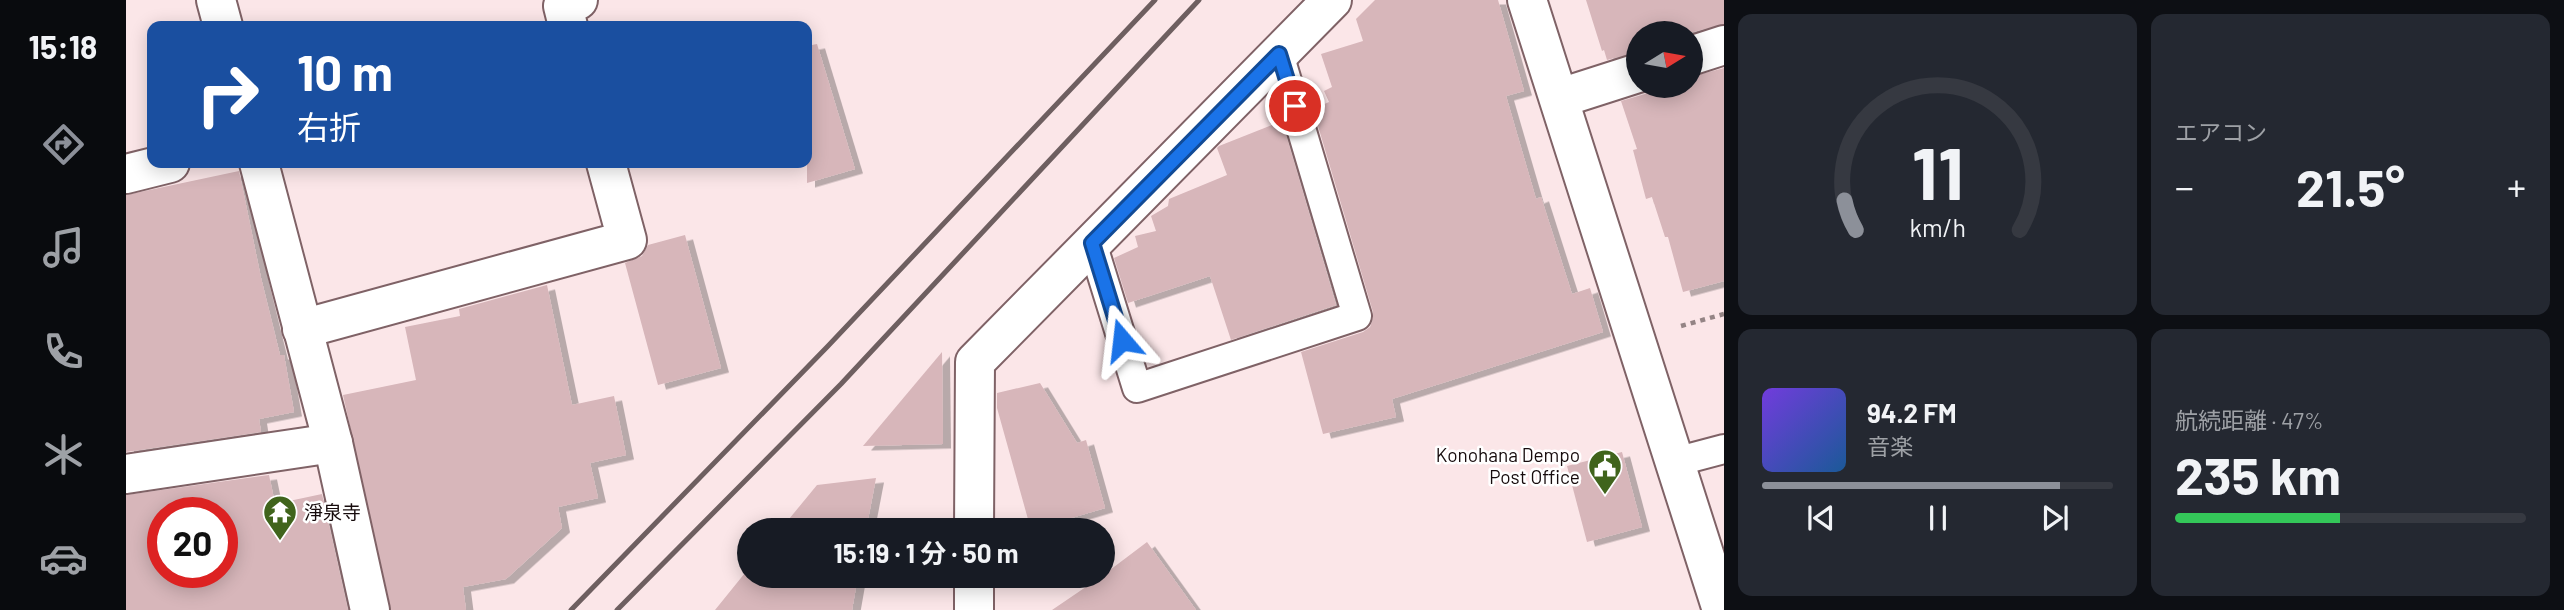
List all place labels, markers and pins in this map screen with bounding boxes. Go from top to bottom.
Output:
pin [1265,76,1325,136]
place label: Konohana Dempo Post Office [1436,443,1580,488]
public building icon: Konohana Dempo Post Office [1586,447,1624,496]
temple icon: 淨泉寺 [261,493,299,542]
place label: 淨泉寺 [304,500,361,523]

